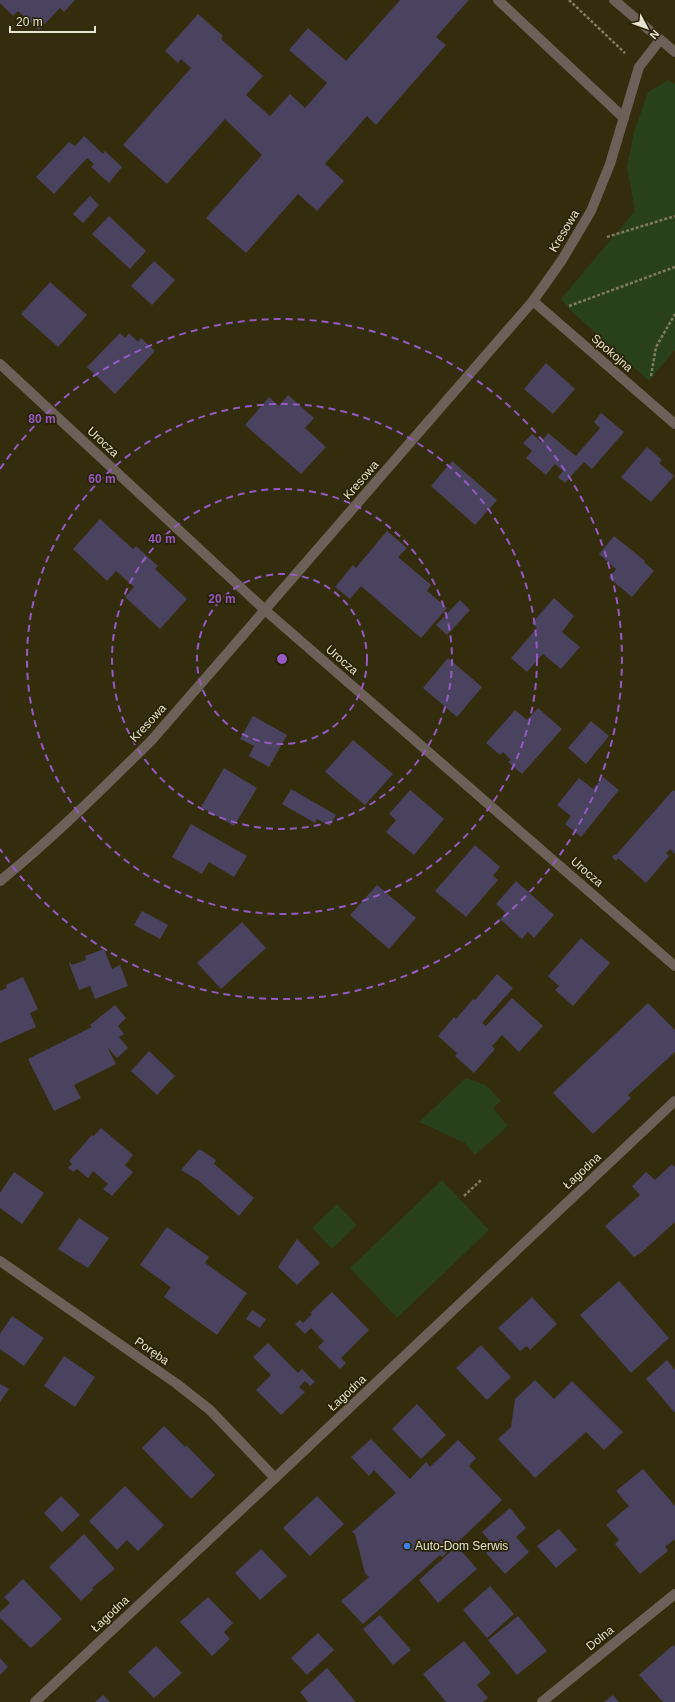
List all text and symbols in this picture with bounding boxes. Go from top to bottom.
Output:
scale bar [10,8,95,34]
north arrow [627,8,667,48]
text: 20 m [16,15,43,29]
text: N [647,28,662,42]
street label: Kresowa [546,207,582,255]
street label: Spokojna [589,331,636,375]
text: 80 m [28,412,56,426]
street label: Urocza [84,424,122,460]
street label: Kresowa [340,458,382,502]
text: 60 m [88,472,116,486]
text: 40 m [148,532,176,546]
text: 20 m [208,592,236,606]
street label: Urocza [323,642,361,678]
centre of rings [275,652,289,666]
street label: Kresowa [127,701,169,745]
street label: Urocza [568,854,606,890]
street label: Łagodna [560,1150,604,1192]
street label: Poręba [132,1334,172,1368]
street label: Łagodna [325,1372,369,1414]
place label: Auto-Dom Serwis [415,1539,508,1553]
marker: Auto-Dom Serwis [402,1541,412,1551]
street label: Łagodna [88,1593,132,1635]
street label: Dolna [583,1622,617,1653]

